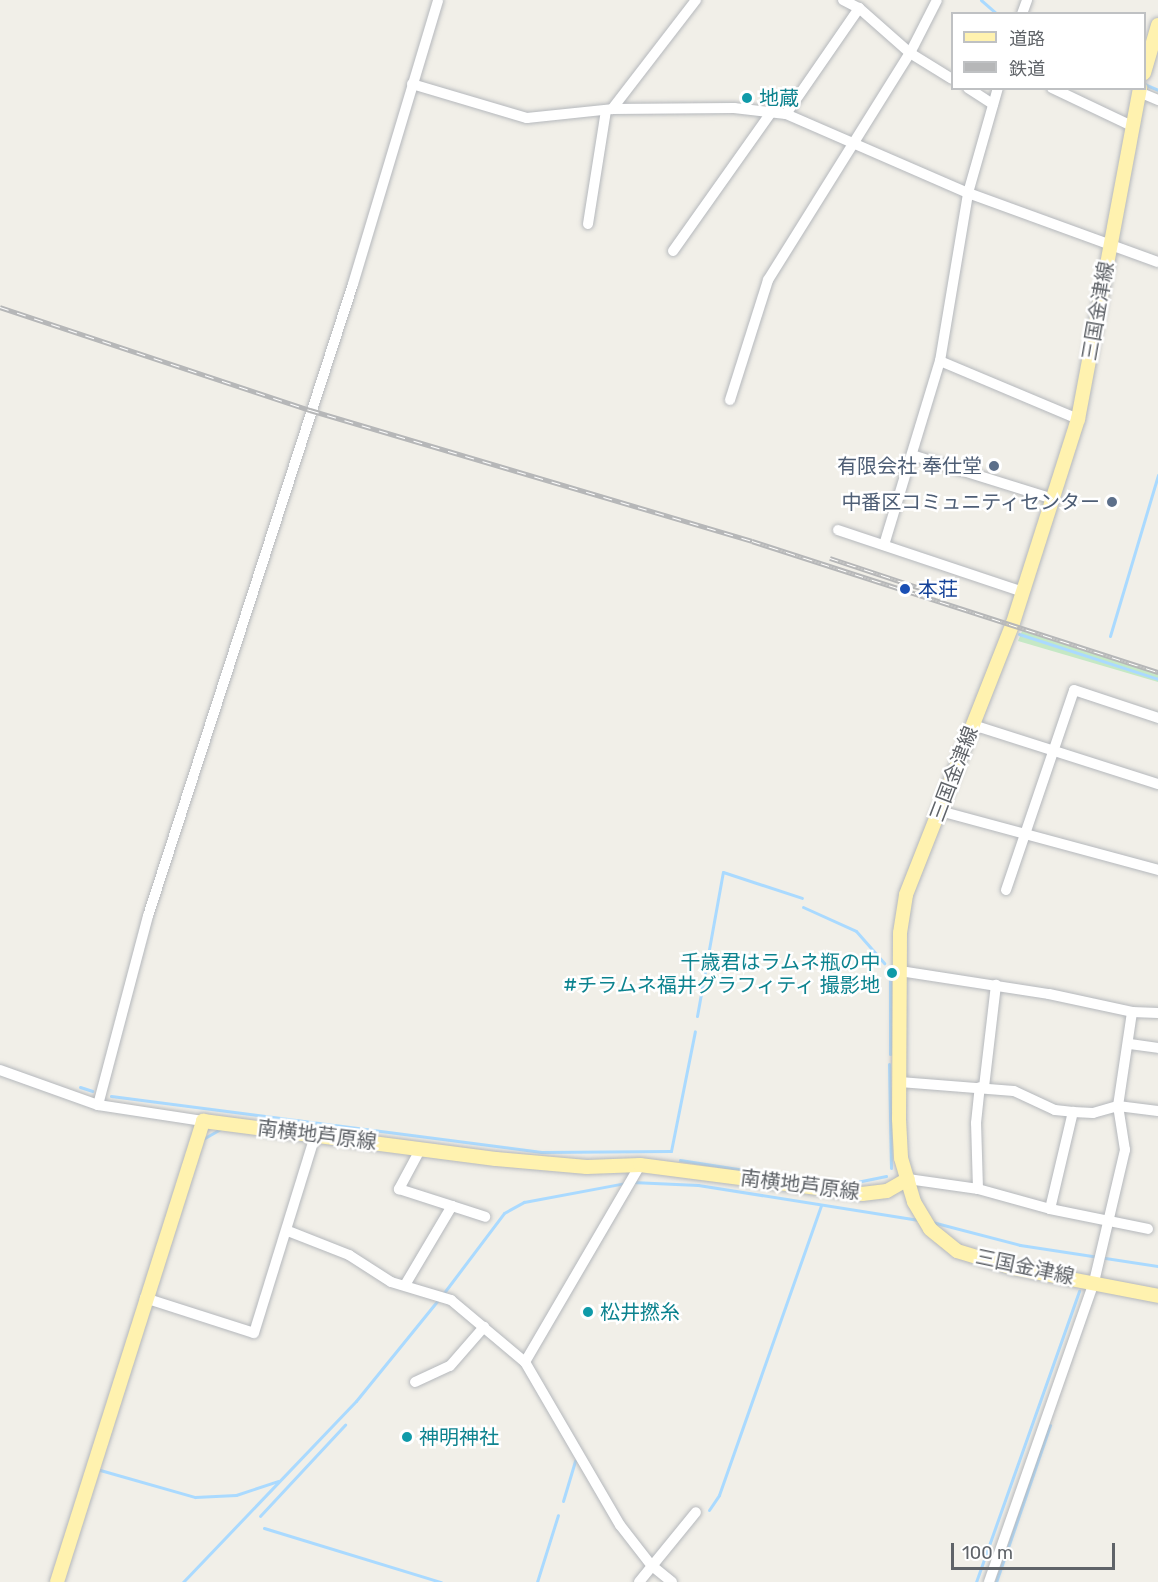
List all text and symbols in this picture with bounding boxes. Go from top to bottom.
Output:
legend [951,12,1146,90]
text: 道路 [1009,28,1045,50]
text: 鉄道 [1009,58,1045,80]
place label: 地蔵 [759,86,799,110]
marker: 地蔵 [740,91,754,105]
street label: 三国金津線 [1077,260,1119,362]
place label: 有限会社 奉仕堂 [837,454,982,478]
marker: 有限会社 奉仕堂 [987,459,1001,473]
place label: 中番区コミュニティセンター [840,490,1100,514]
marker: 中番区コミュニティセンター [1105,495,1119,509]
place label: 本荘 [918,577,958,601]
marker: 本荘 [896,580,914,598]
street label: 三国金津線 [925,723,983,825]
place label: 千歳君はラムネ瓶の中 #チラムネ福井グラフィティ 撮影地 [561,950,880,997]
marker: 千歳君はラムネ瓶の中 #チラムネ福井グラフィティ 撮影地 [885,966,899,980]
street label: 南横地芦原線 [256,1116,378,1154]
street label: 南横地芦原線 [739,1166,861,1204]
street label: 三国金津線 [974,1245,1076,1289]
place label: 松井撚糸 [600,1300,680,1324]
marker: 松井撚糸 [581,1305,595,1319]
place label: 神明神社 [419,1425,499,1449]
marker: 神明神社 [400,1430,414,1444]
scale bar [954,1531,1118,1569]
text: 100 m [962,1542,1013,1564]

